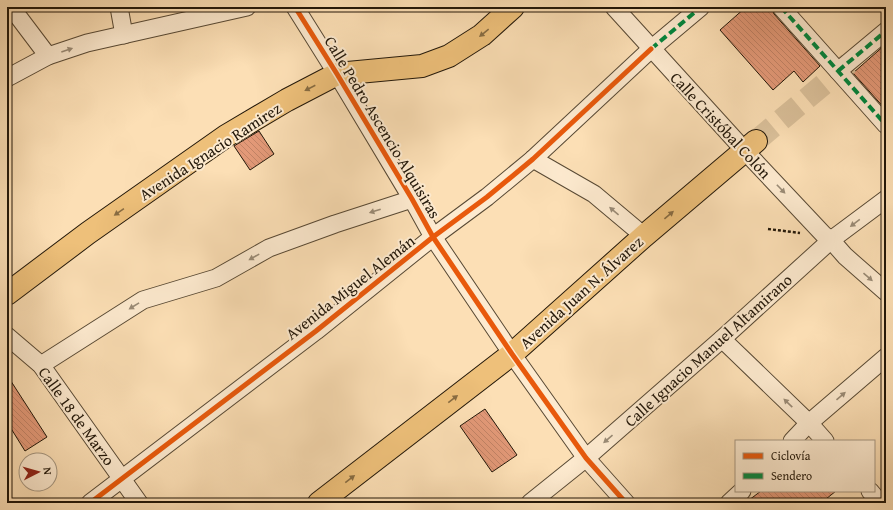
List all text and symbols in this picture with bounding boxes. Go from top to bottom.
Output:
one-way arrow [478,29,489,37]
street label: Calle Pedro Ascencio Alquisiras [319,31,447,223]
one-way arrow [62,46,74,52]
street label: Calle Cristóbal Colón [665,66,777,184]
one-way arrow [305,85,316,91]
street label: Avenida Ignacio Ramirez [134,96,286,206]
one-way arrow [776,184,786,194]
one-way arrow [608,206,619,215]
one-way arrow [114,208,124,216]
one-way arrow [369,208,381,214]
one-way arrow [663,210,674,219]
one-way arrow [849,218,860,227]
street label: Avenida Miguel Alemán [280,229,420,345]
street label: Avenida Juan N. Álvarez [514,230,648,354]
one-way arrow [248,254,260,260]
street label: Calle Ignacio Manuel Altamirano [619,268,797,432]
one-way arrow [863,272,873,282]
one-way arrow [129,302,139,310]
street label: Calle 18 de Marzo [33,362,121,470]
one-way arrow [836,391,847,400]
one-way arrow [447,395,458,404]
one-way arrow [783,398,793,408]
one-way arrow [603,434,613,443]
legend [735,440,875,492]
text: Ciclovía [771,447,811,464]
north arrow [18,452,58,492]
text: N [40,466,56,476]
text: Sendero [771,467,812,484]
one-way arrow [345,475,356,483]

